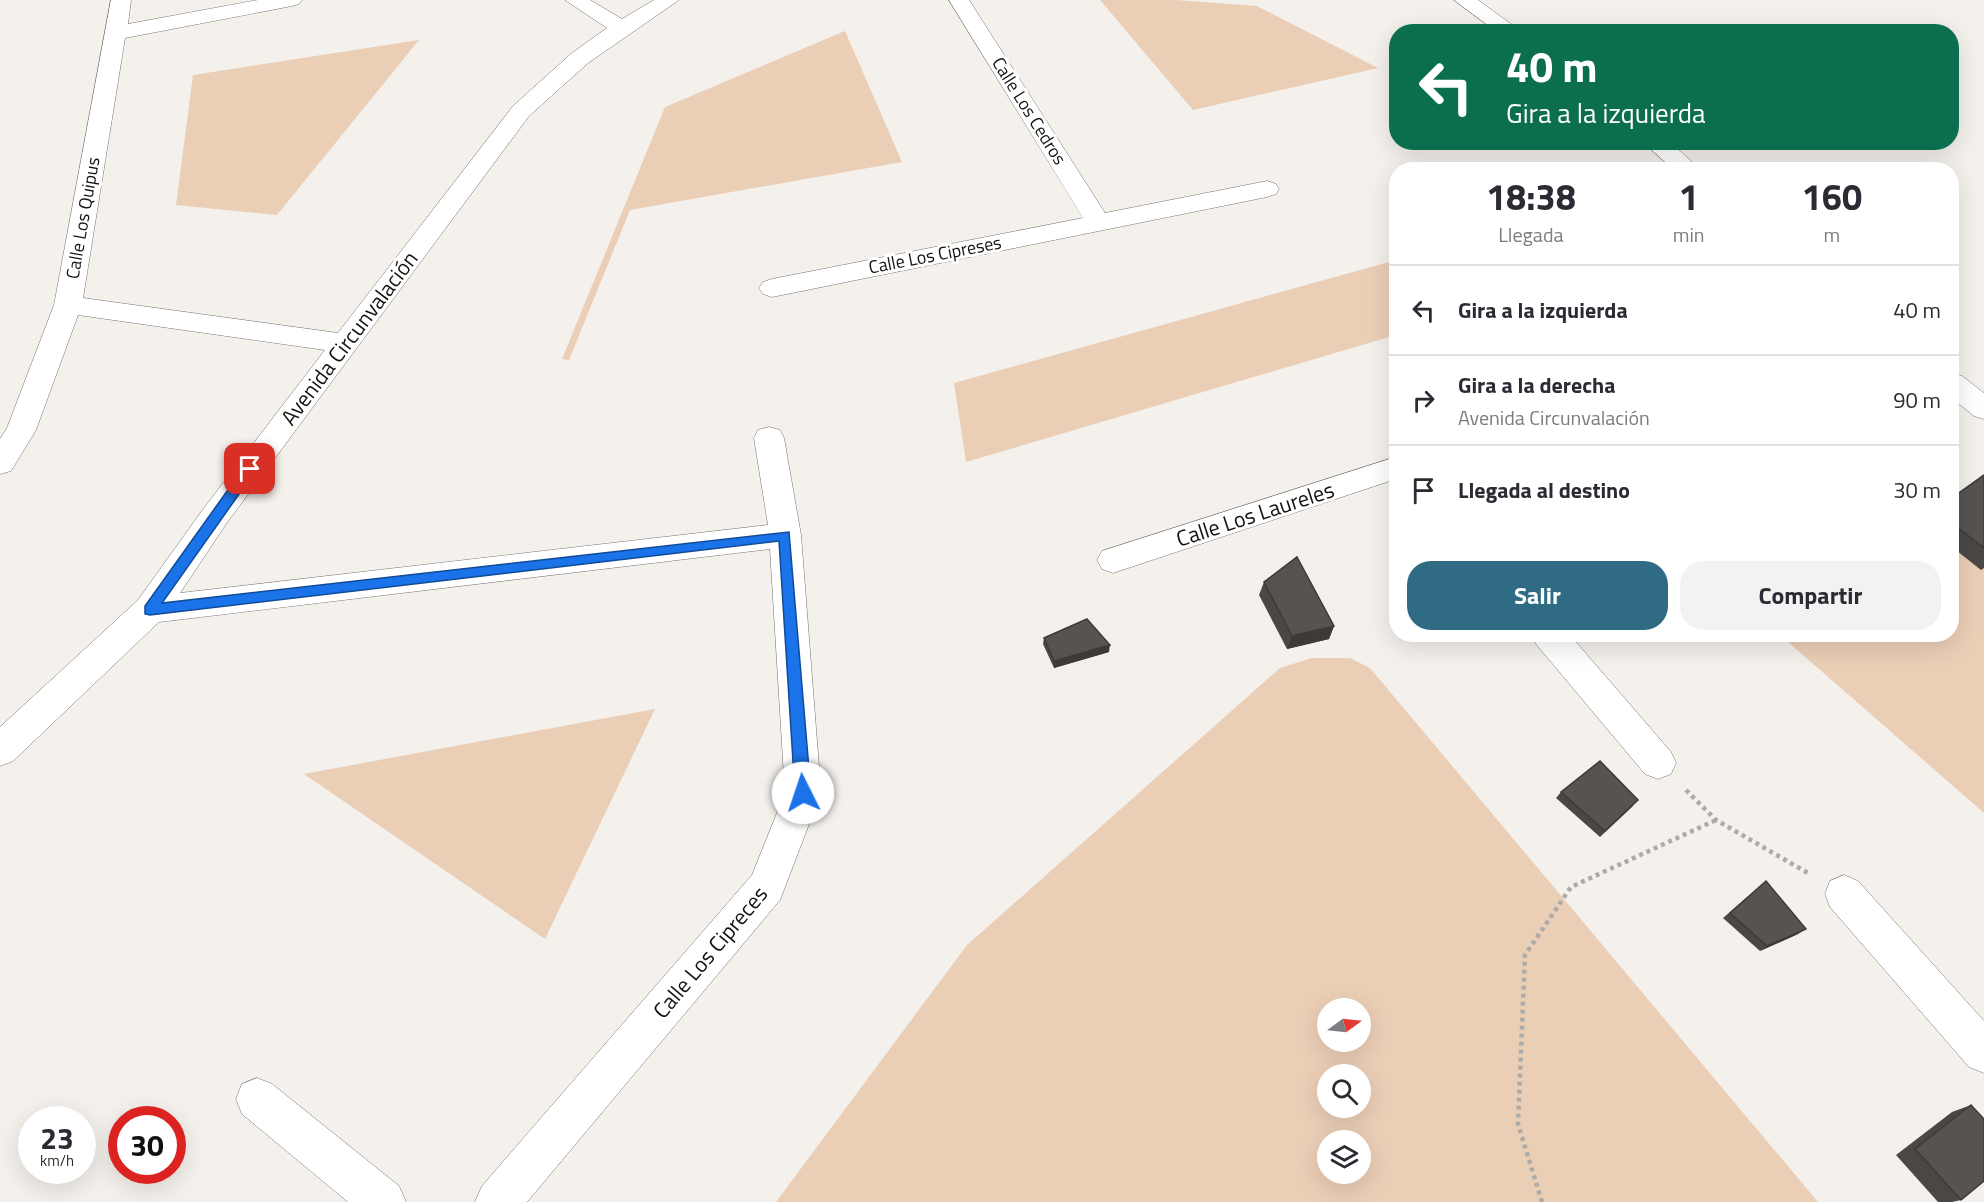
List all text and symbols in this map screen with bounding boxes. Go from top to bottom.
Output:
text: 40 m [1506,34,1598,98]
icon: left [1407,48,1485,126]
street label: Calle Los Cedros [985,52,1073,170]
text: Gira a la izquierda [1506,92,1706,133]
street label: Calle Los Quipus [59,155,107,281]
text: 18:38 [1486,169,1576,224]
text: 1 [1679,169,1699,224]
text: 160 [1802,169,1862,224]
text: Llegada [1498,219,1563,250]
text: min [1673,219,1705,250]
text: m [1823,219,1840,250]
street label: Calle Los Cipreses [866,228,1004,281]
street label: Avenida Circunvalación [272,244,426,432]
text: Gira a la izquierda [1458,293,1628,327]
text: 40 m [1893,293,1941,327]
icon: left [1407,294,1440,327]
text: Gira a la derecha [1458,368,1615,402]
text: 90 m [1893,383,1941,417]
icon: right [1407,384,1440,417]
text: Avenida Circunvalación [1458,402,1650,433]
pin [224,443,275,494]
icon: arrive [233,452,266,485]
street label: Calle Los Laureles [1172,472,1338,556]
text: Llegada al destino [1458,473,1630,507]
text: 30 m [1893,473,1941,507]
icon: arrive [1407,474,1440,507]
button: Salir [1407,561,1668,630]
button: Compartir [1680,561,1941,630]
position arrow [771,761,835,825]
street label: Calle Los Cipreces [644,878,776,1026]
north arrow [1317,998,1371,1052]
map controls [1317,998,1371,1184]
button: search [1317,1064,1371,1118]
speed limit sign: 30 [108,1106,186,1184]
text: 23 [40,1115,74,1161]
button: layers [1317,1130,1371,1184]
text: km/h [40,1149,74,1172]

